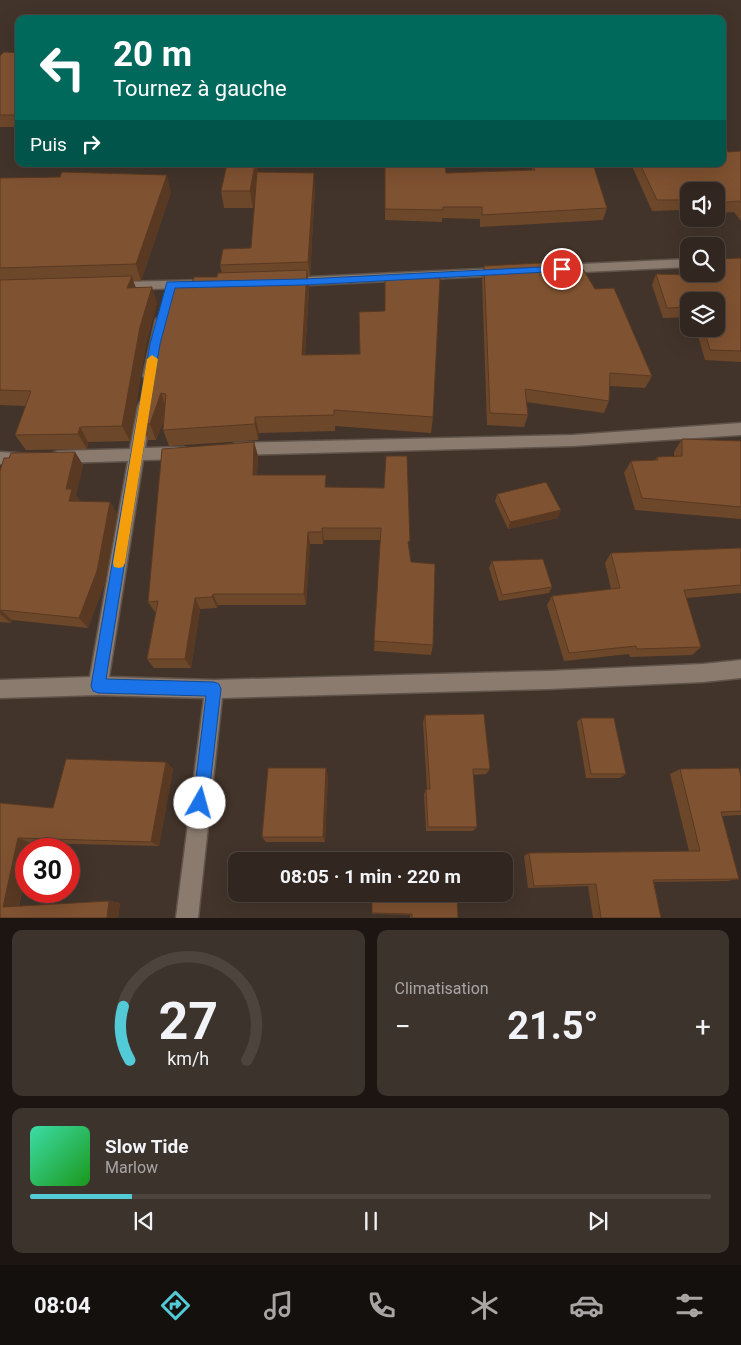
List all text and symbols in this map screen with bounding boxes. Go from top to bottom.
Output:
text: 20 m [113,34,192,75]
icon: left [30,35,95,100]
text: Tournez à gauche [113,76,287,101]
icon: right [77,130,105,158]
text: Puis [30,133,67,156]
map controls [680,182,725,337]
button: sound [680,182,725,227]
button: search [680,237,725,282]
pin [541,248,583,290]
icon: arrive [548,255,576,283]
button: layers [680,292,725,337]
position arrow [173,776,225,828]
speed limit sign: 30 [15,838,80,903]
text: 08:05 · 1 min · 220 m [280,865,461,888]
text: Climatisation [395,979,489,998]
text: 27 [158,991,218,1052]
text: 21.5° [507,1004,598,1048]
text: − [395,1010,411,1043]
text: + [695,1010,711,1043]
text: km/h [167,1048,209,1069]
text: Slow Tide [105,1135,188,1158]
text: Marlow [105,1158,158,1177]
icon: previous [130,1207,158,1235]
icon: pause [357,1207,385,1235]
icon: next [584,1207,612,1235]
icon: directions [158,1288,193,1323]
icon: music [261,1288,296,1323]
icon: phone [364,1288,399,1323]
icon: climate [467,1288,502,1323]
icon: car [569,1288,604,1323]
icon: filters [672,1288,707,1323]
text: 08:04 [34,1293,91,1318]

